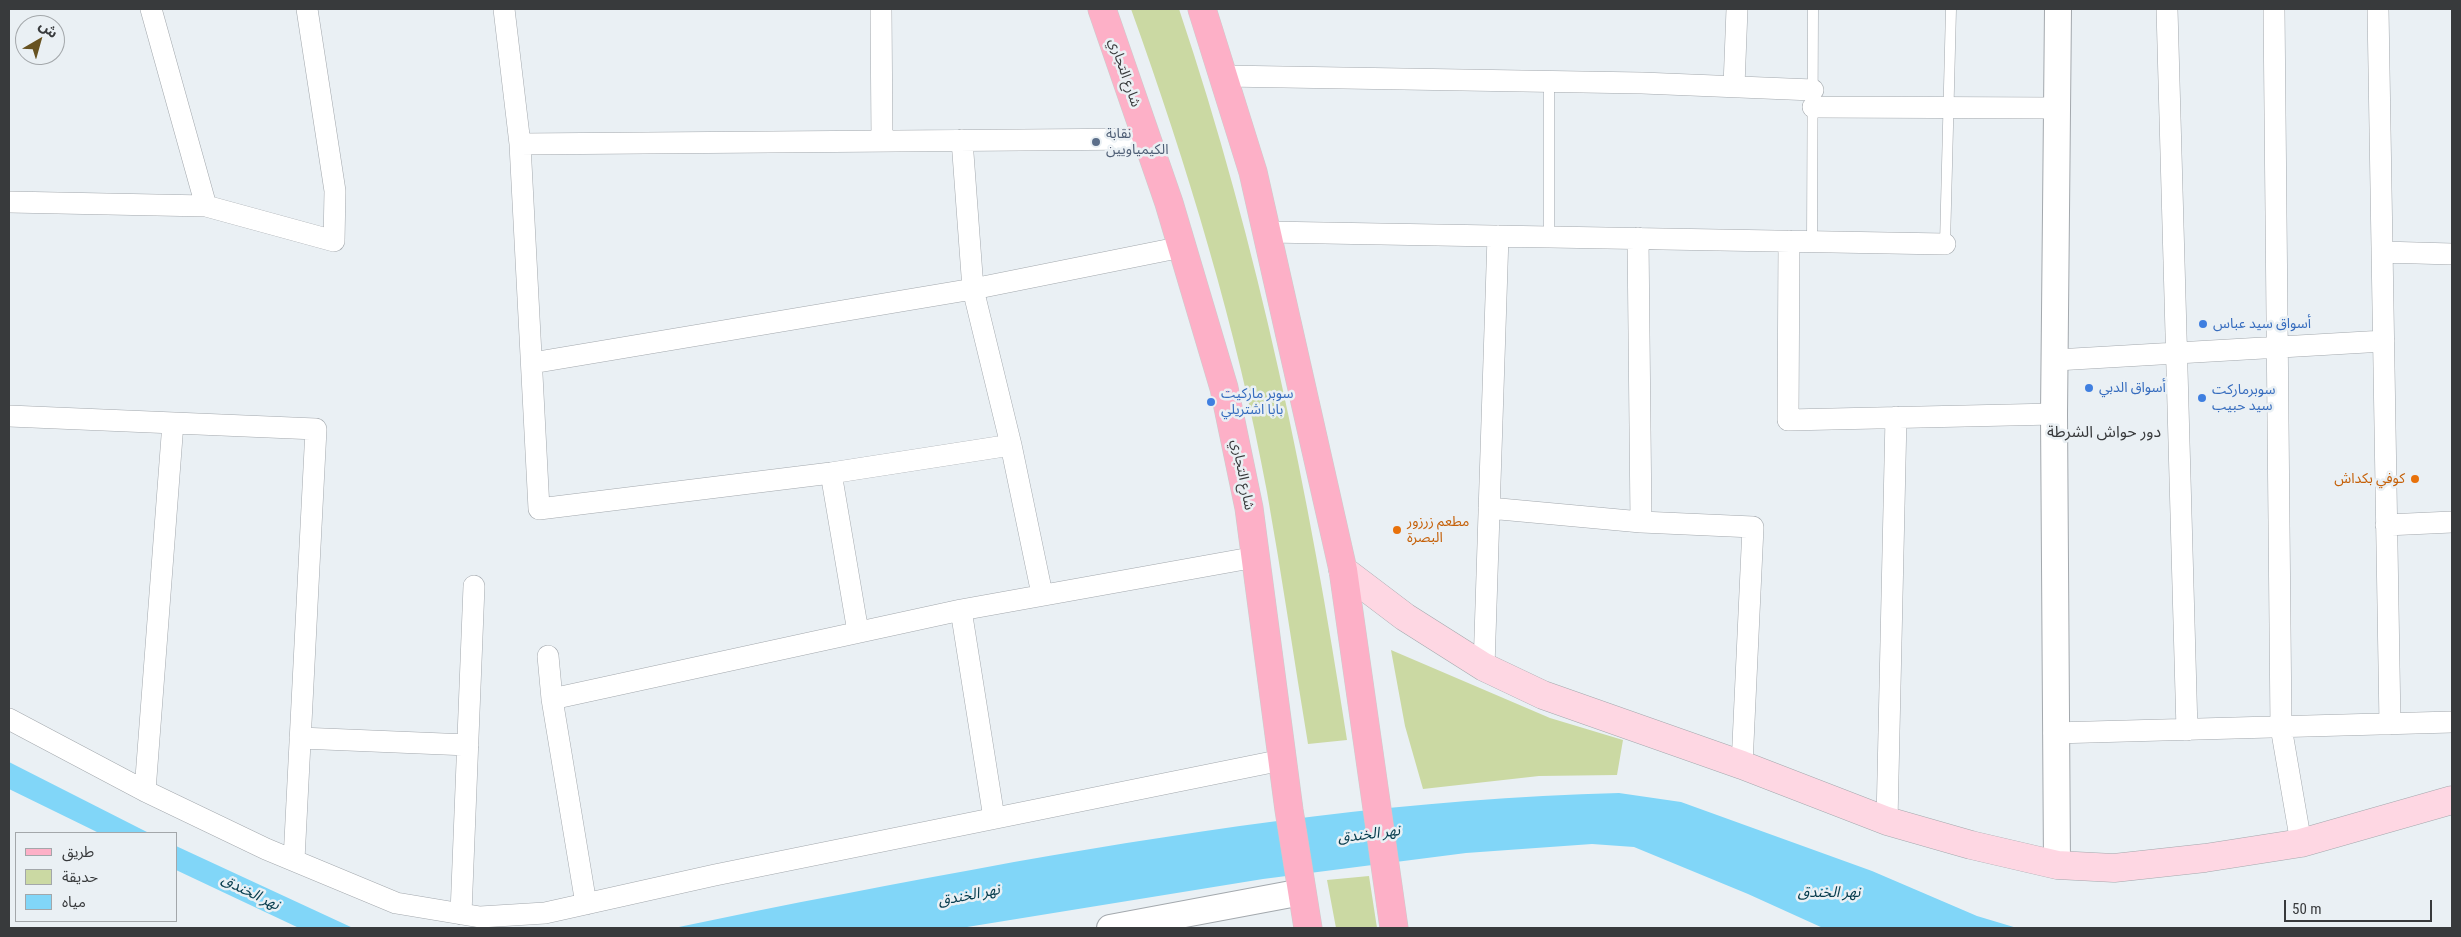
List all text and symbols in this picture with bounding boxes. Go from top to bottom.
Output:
north arrow [15,15,65,65]
text: ش [36,17,61,41]
street label: شارع التجاري [1104,36,1144,110]
place label: نقابة الكيمياويين [1106,126,1169,158]
marker: نقابة الكيمياويين [1090,136,1102,148]
place label: أسواق سيد عباس [2213,316,2311,332]
marker: أسواق سيد عباس [2197,318,2209,330]
place label: أسواق الدبي [2099,380,2166,396]
marker: أسواق الدبي [2083,382,2095,394]
place label: سوبرماركت سيد حبيب [2212,382,2275,414]
place label: سوبر ماركيت بابا اشتريلي [1221,386,1293,418]
marker: سوبرماركت سيد حبيب [2196,392,2208,404]
marker: سوبر ماركيت بابا اشتريلي [1205,396,1217,408]
district label: دور حواش الشرطة [2047,423,2161,443]
street label: شارع التجاري [1227,438,1257,512]
place label: كوفي بكداش [2334,471,2405,487]
marker: كوفي بكداش [2409,473,2421,485]
place label: مطعم زرزور البصرة [1407,514,1469,546]
marker: مطعم زرزور البصرة [1391,524,1403,536]
water label: نهر الخندق [1337,822,1401,848]
legend [15,832,178,922]
text: طريق [62,843,94,861]
text: حديقة [62,868,98,886]
water label: نهر الخندق [218,871,282,915]
water label: نهر الخندق [936,881,1002,911]
water label: نهر الخندق [1798,884,1860,902]
scale bar [2286,890,2434,922]
text: مياه [62,893,86,911]
text: 50 m [2292,900,2322,918]

